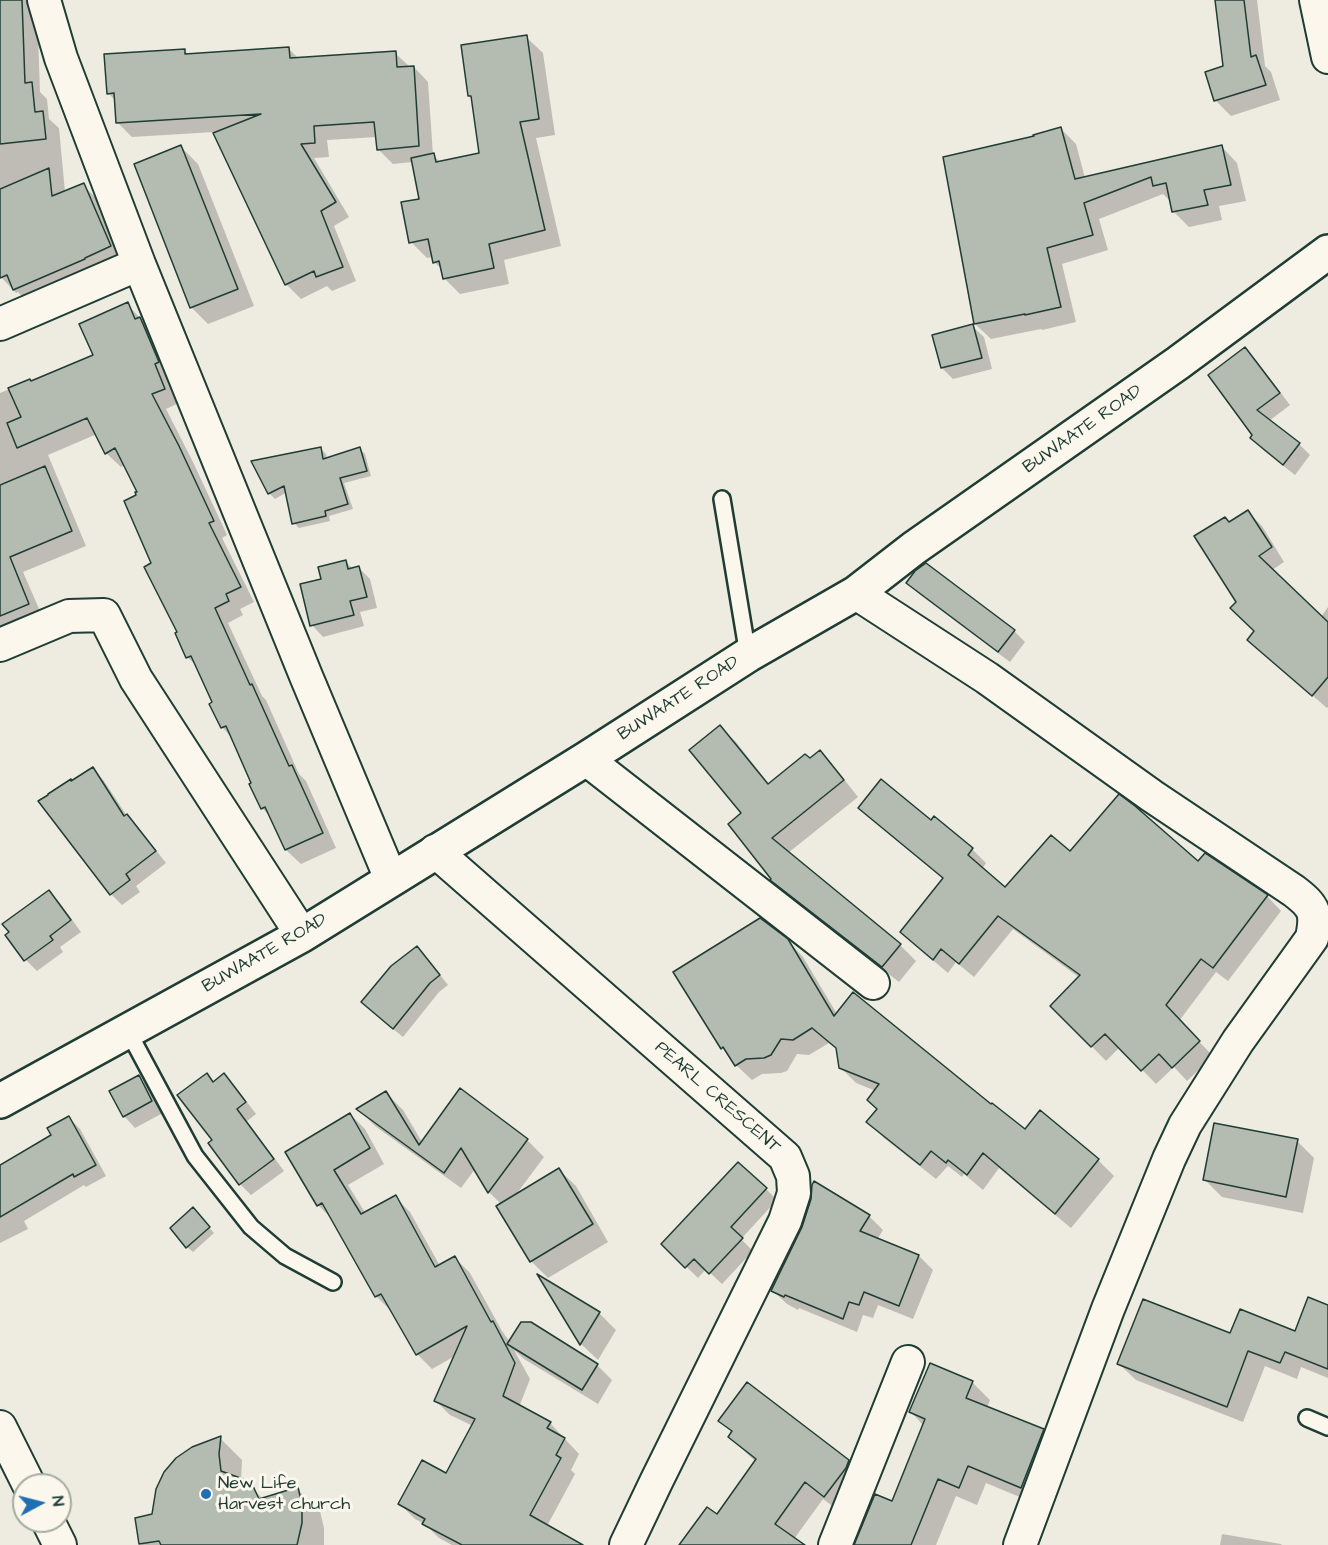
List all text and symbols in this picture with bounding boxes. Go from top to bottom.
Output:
street label: BUWAATE ROAD [1019,381,1147,479]
street label: BUWAATE ROAD [614,652,744,746]
street label: BUWAATE ROAD [199,910,331,998]
street label: PEARL CRESCENT [650,1037,784,1159]
north arrow [12,1473,72,1533]
place label: New Life Harvest church [218,1473,350,1516]
marker: New Life Harvest church [199,1487,213,1501]
text: N [46,1495,69,1507]

